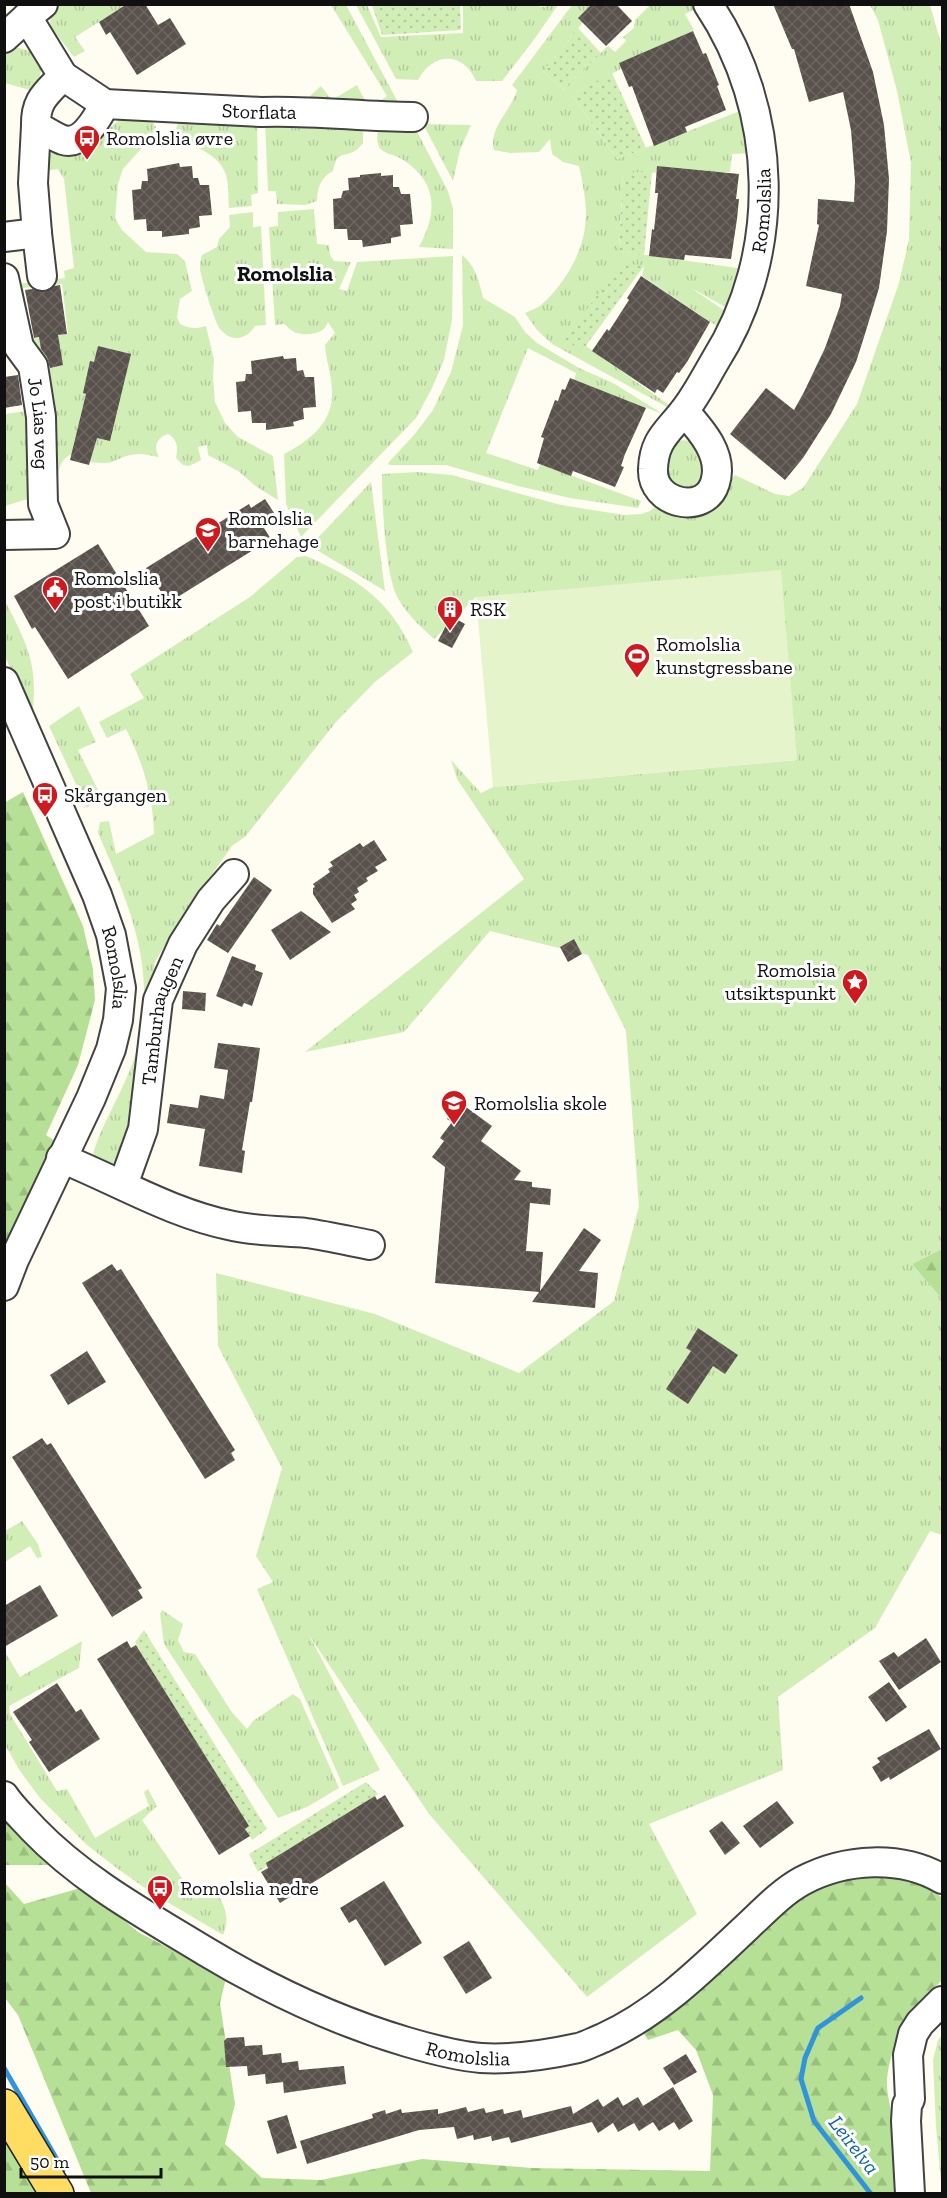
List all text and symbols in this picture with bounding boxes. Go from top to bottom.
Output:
street label: Storflata [221,98,297,124]
bus stop icon: Romolslia øvre [72,123,102,161]
place label: Romolslia øvre [106,126,233,150]
street label: Romolslia [746,168,776,255]
district label: Romolslia [237,260,333,287]
street label: Jo Lias veg [23,375,54,470]
place label: Romolslia barnehage [227,506,319,553]
school or university icon: Romolslia barnehage [193,515,223,553]
place label: Romolslia post i butikk [74,566,182,613]
public building icon: Romolslia post i butikk [40,574,70,612]
building icon: RSK [435,594,465,632]
place label: RSK [470,597,506,621]
place label: Romolslia kunstgressbane [656,632,793,679]
sports icon: Romolslia kunstgressbane [622,641,652,679]
bus stop icon: Skårgangen [30,780,60,818]
place label: Skårgangen [64,783,168,807]
street label: Romolslia [97,922,133,1011]
street label: Tamburhaugen [136,952,188,1087]
place label: Romolsia utsiktspunkt [725,958,837,1005]
place icon: Romolsia utsiktspunkt [840,967,870,1005]
school or university icon: Romolslia skole [439,1088,469,1126]
place label: Romolslia skole [474,1091,607,1115]
bus stop icon: Romolslia nedre [145,1873,175,1911]
place label: Romolslia nedre [180,1876,319,1900]
street label: Romolslia [423,2036,511,2070]
water label: Leirelva [824,2111,885,2179]
scale bar [21,2141,160,2179]
text: 50 m [30,2151,70,2173]

